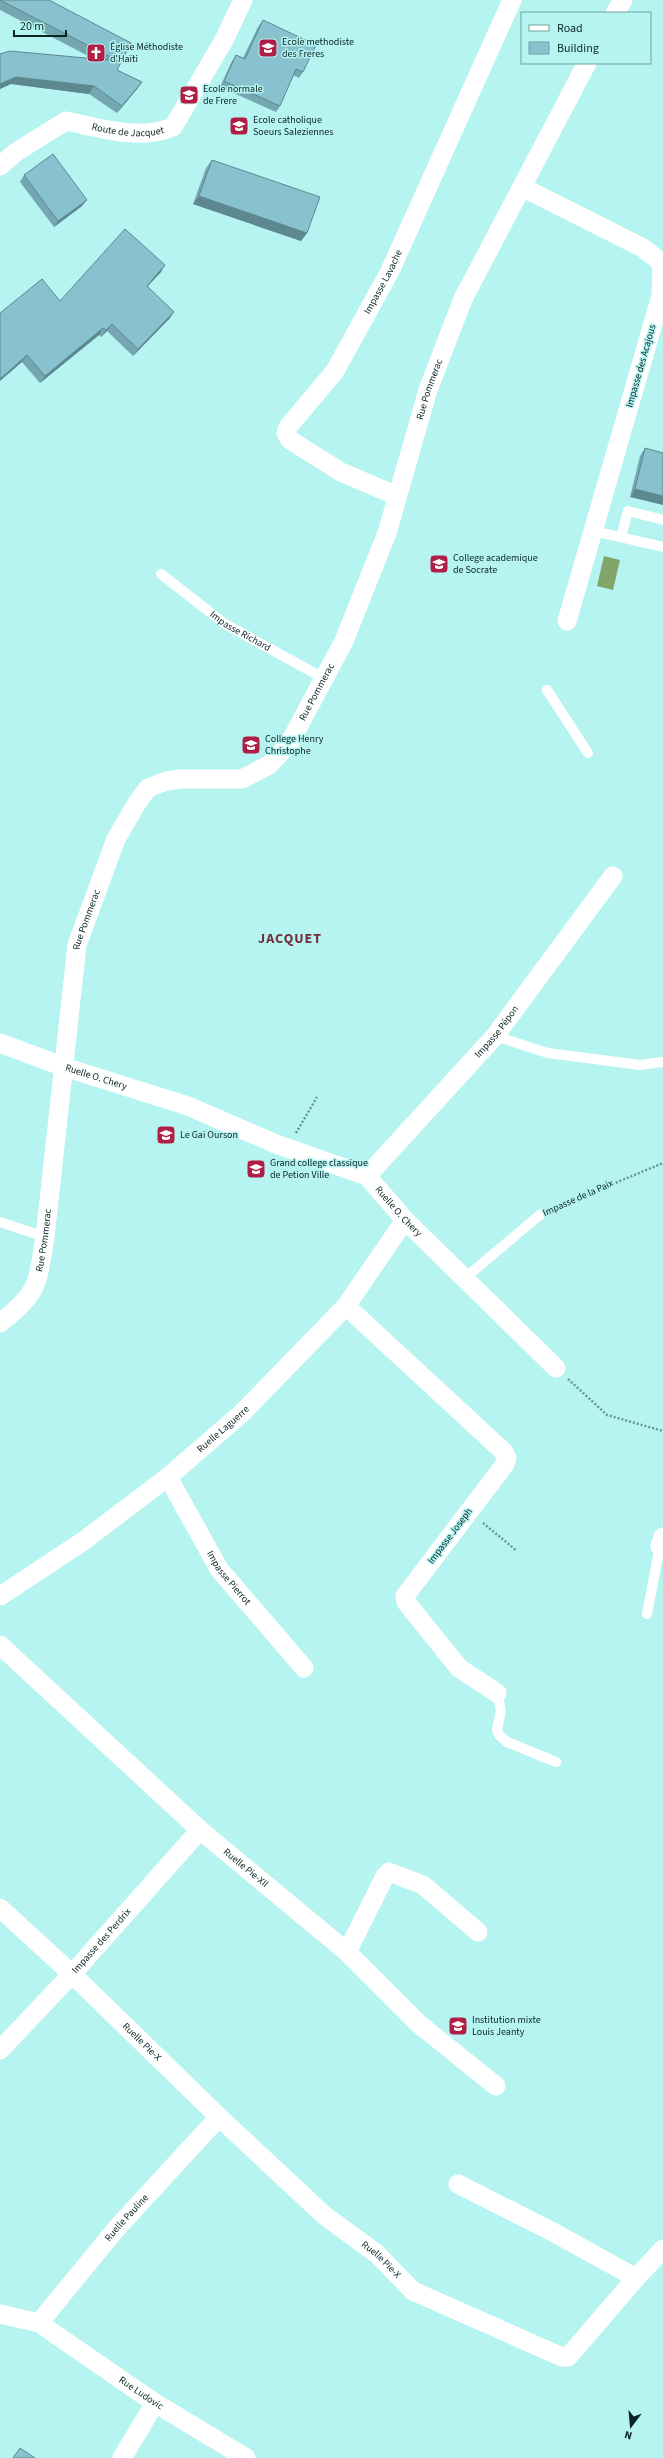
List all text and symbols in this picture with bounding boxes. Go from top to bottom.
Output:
scale bar [14,12,66,38]
legend [521,12,651,64]
text: 20 m [20,18,44,35]
text: Road [557,20,583,37]
place label: Ecole methodiste des Freres [282,35,354,61]
school or university icon: Ecole methodiste des Freres [257,37,279,59]
place label: Église Méthodiste d'Haïti [110,40,183,66]
text: Building [557,40,599,57]
church icon: Église Méthodiste d'Haïti [85,42,107,64]
place label: Ecole normale de Frere [203,82,263,108]
school or university icon: Ecole normale de Frere [178,84,200,106]
place label: Ecole catholique Soeurs Saleziennes [253,113,333,139]
school or university icon: Ecole catholique Soeurs Saleziennes [228,115,250,137]
street label: Route de Jacquet [90,120,166,140]
street label: Impasse Lavache [361,247,406,317]
street label: Impasse des Acajous [622,323,660,409]
street label: Rue Pommerac [413,356,446,421]
place label: College academique de Socrate [453,551,538,577]
school or university icon: College academique de Socrate [428,553,450,575]
street label: Impasse Richard [207,608,273,655]
street label: Rue Pommerac [296,660,338,723]
place label: College Henry Christophe [265,732,324,758]
school or university icon: College Henry Christophe [240,734,262,756]
street label: Rue Pommerac [70,887,104,950]
district label: JACQUET [258,929,322,949]
street label: Impasse Pépon [471,1003,522,1061]
street label: Ruelle O. Chery [64,1061,129,1093]
school or university icon: Le Gai Ourson [155,1124,177,1146]
place label: Le Gai Ourson [180,1128,238,1142]
place label: Grand college classique de Petion Ville [270,1156,368,1182]
school or university icon: Grand college classique de Petion Ville [245,1158,267,1180]
street label: Impasse de la Paix [540,1176,616,1220]
street label: Ruelle O. Chery [372,1183,425,1240]
street label: Rue Pommerac [32,1208,55,1273]
street label: Ruelle Laguerre [194,1402,253,1456]
street label: Impasse Joseph [424,1505,476,1567]
street label: Impasse Pierrot [203,1548,254,1609]
street label: Ruelle Pie-XII [220,1845,271,1891]
street label: Impasse des Perdrix [69,1905,135,1977]
place label: Institution mixte Louis Jeanty [472,2013,541,2039]
school or university icon: Institution mixte Louis Jeanty [447,2015,469,2037]
street label: Ruelle Pie-X [119,2020,164,2064]
street label: Ruelle Pauline [102,2191,152,2244]
street label: Ruelle Pie-X [358,2238,404,2281]
street label: Rue Ludovic [116,2373,166,2414]
north arrow [611,2406,651,2446]
text: N [623,2427,634,2443]

